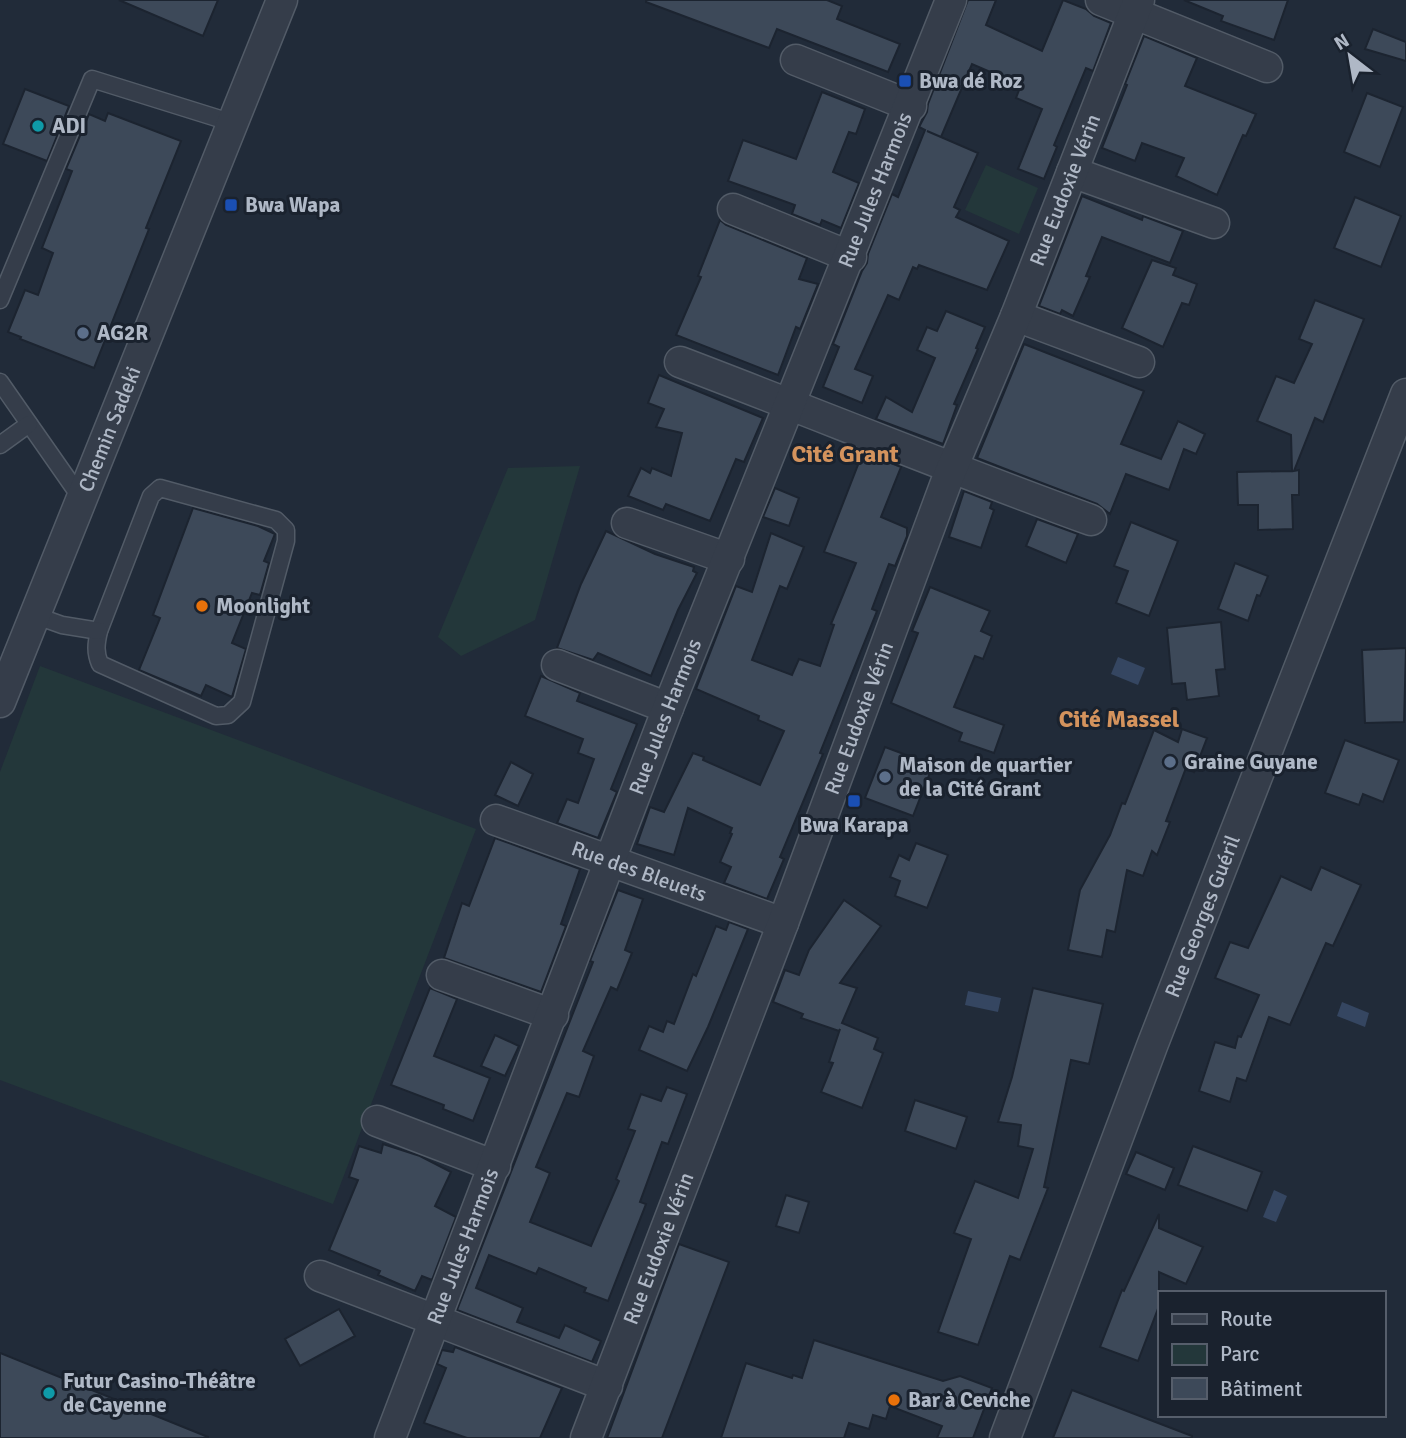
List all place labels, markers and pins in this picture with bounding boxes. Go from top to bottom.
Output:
place label: Bwa dé Roz [919,68,1022,94]
marker: Bwa dé Roz [897,73,913,89]
place label: ADI [52,113,86,139]
marker: ADI [30,118,46,134]
place label: Bwa Wapa [245,192,340,218]
marker: Bwa Wapa [223,197,239,213]
place label: AG2R [97,320,148,346]
marker: AG2R [75,325,91,341]
place label: Moonlight [216,593,310,619]
marker: Moonlight [194,598,210,614]
place label: Graine Guyane [1184,749,1318,775]
place label: Maison de quartier de la Cité Grant [899,752,1073,802]
marker: Graine Guyane [1162,754,1178,770]
marker: Maison de quartier de la Cité Grant [877,769,893,785]
marker: Bwa Karapa [846,793,862,809]
place label: Bwa Karapa [800,812,909,838]
place label: Futur Casino-Théâtre de Cayenne [63,1368,256,1418]
marker: Futur Casino-Théâtre de Cayenne [41,1385,57,1401]
place label: Bar à Ceviche [908,1387,1031,1413]
marker: Bar à Ceviche [886,1392,902,1408]

